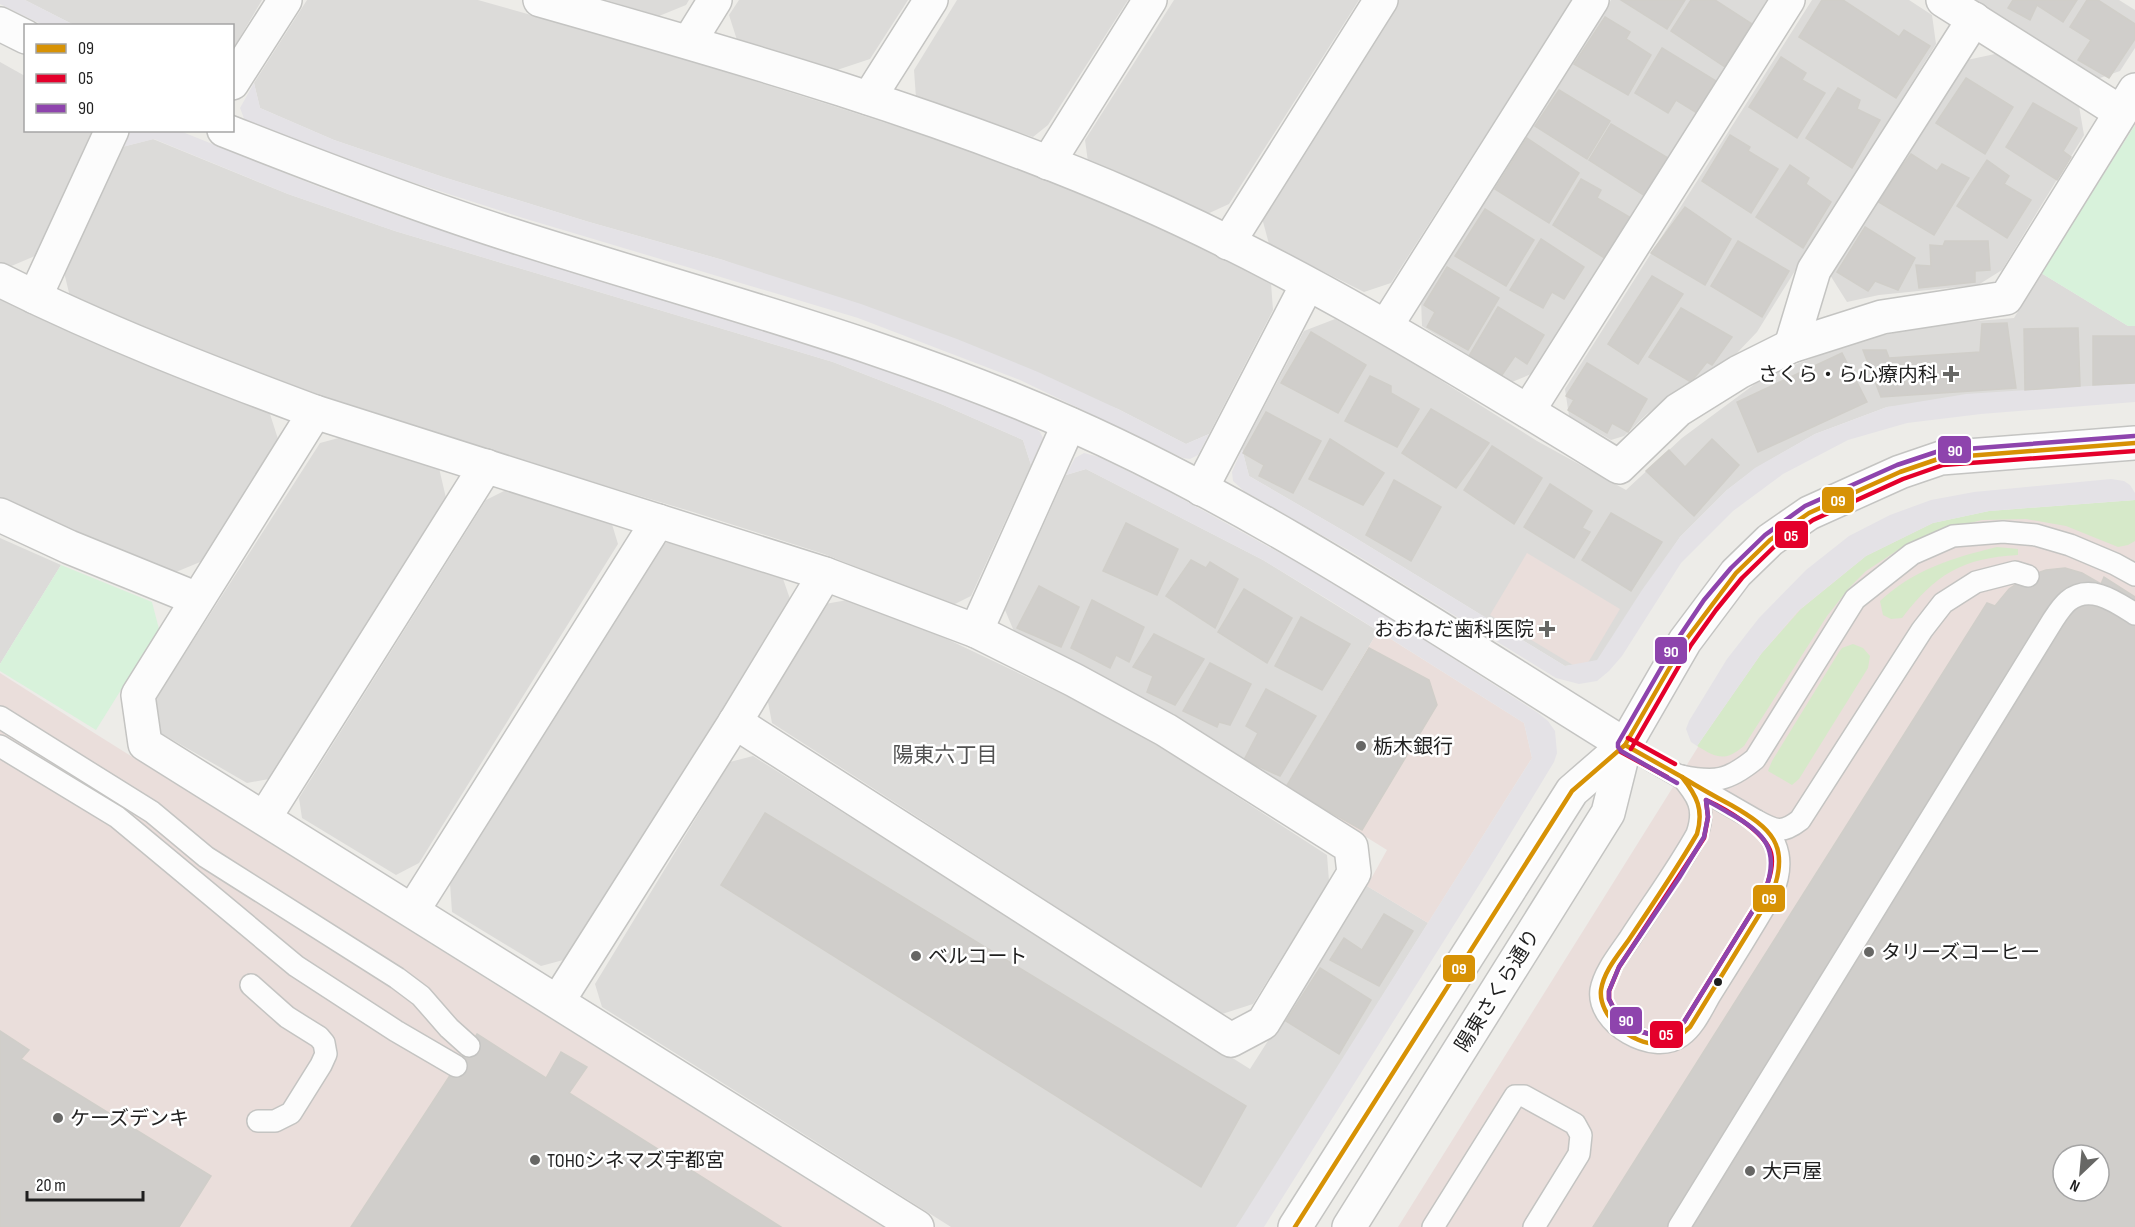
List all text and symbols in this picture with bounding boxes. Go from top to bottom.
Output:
legend [24,24,234,132]
text: 09 [78,38,94,59]
text: 05 [78,68,93,89]
text: 90 [78,98,94,119]
place label: さくら・ら心療内科 [1758,363,1938,387]
marker: さくら・ら心療内科 [1942,365,1960,383]
line badge: 90 [1937,435,1972,464]
text: 90 [1947,442,1963,461]
line badge: 09 [1821,486,1855,514]
text: 09 [1830,492,1846,511]
line badge: 05 [1774,520,1809,549]
text: 05 [1784,527,1798,546]
place label: おおねだ歯科医院 [1374,618,1534,642]
marker: おおねだ歯科医院 [1538,620,1556,638]
line badge: 90 [1654,636,1688,665]
text: 90 [1663,643,1679,662]
place label: 栃木銀行 [1373,735,1453,759]
marker: 栃木銀行 [1354,739,1368,753]
district label: 陽東六丁目 [893,743,998,768]
line badge: 09 [1752,884,1786,913]
text: 09 [1761,890,1777,909]
street label: 陽東さくら通り [1451,925,1545,1056]
place label: タリーズコーヒー [1881,941,2040,965]
place label: ベルコート [928,945,1028,969]
marker: タリーズコーヒー [1862,945,1876,959]
marker: ベルコート [909,949,923,963]
line badge: 09 [1442,954,1476,983]
text: 09 [1451,960,1467,979]
unlabelled marker [1712,976,1724,988]
line badge: 90 [1609,1006,1643,1035]
text: 90 [1618,1012,1634,1031]
line badge: 05 [1649,1020,1684,1049]
text: 05 [1659,1026,1673,1045]
place label: ケーズデンキ [70,1107,189,1131]
marker: ケーズデンキ [51,1111,65,1125]
north arrow [2051,1143,2111,1203]
place label: TOHOシネマズ宇都宮 [547,1149,725,1173]
marker: TOHOシネマズ宇都宮 [528,1153,542,1167]
place label: 大戸屋 [1762,1160,1822,1184]
scale bar [27,1164,142,1202]
marker: 大戸屋 [1743,1164,1757,1178]
text: 20 m [36,1175,66,1196]
text: N [2067,1175,2083,1196]

